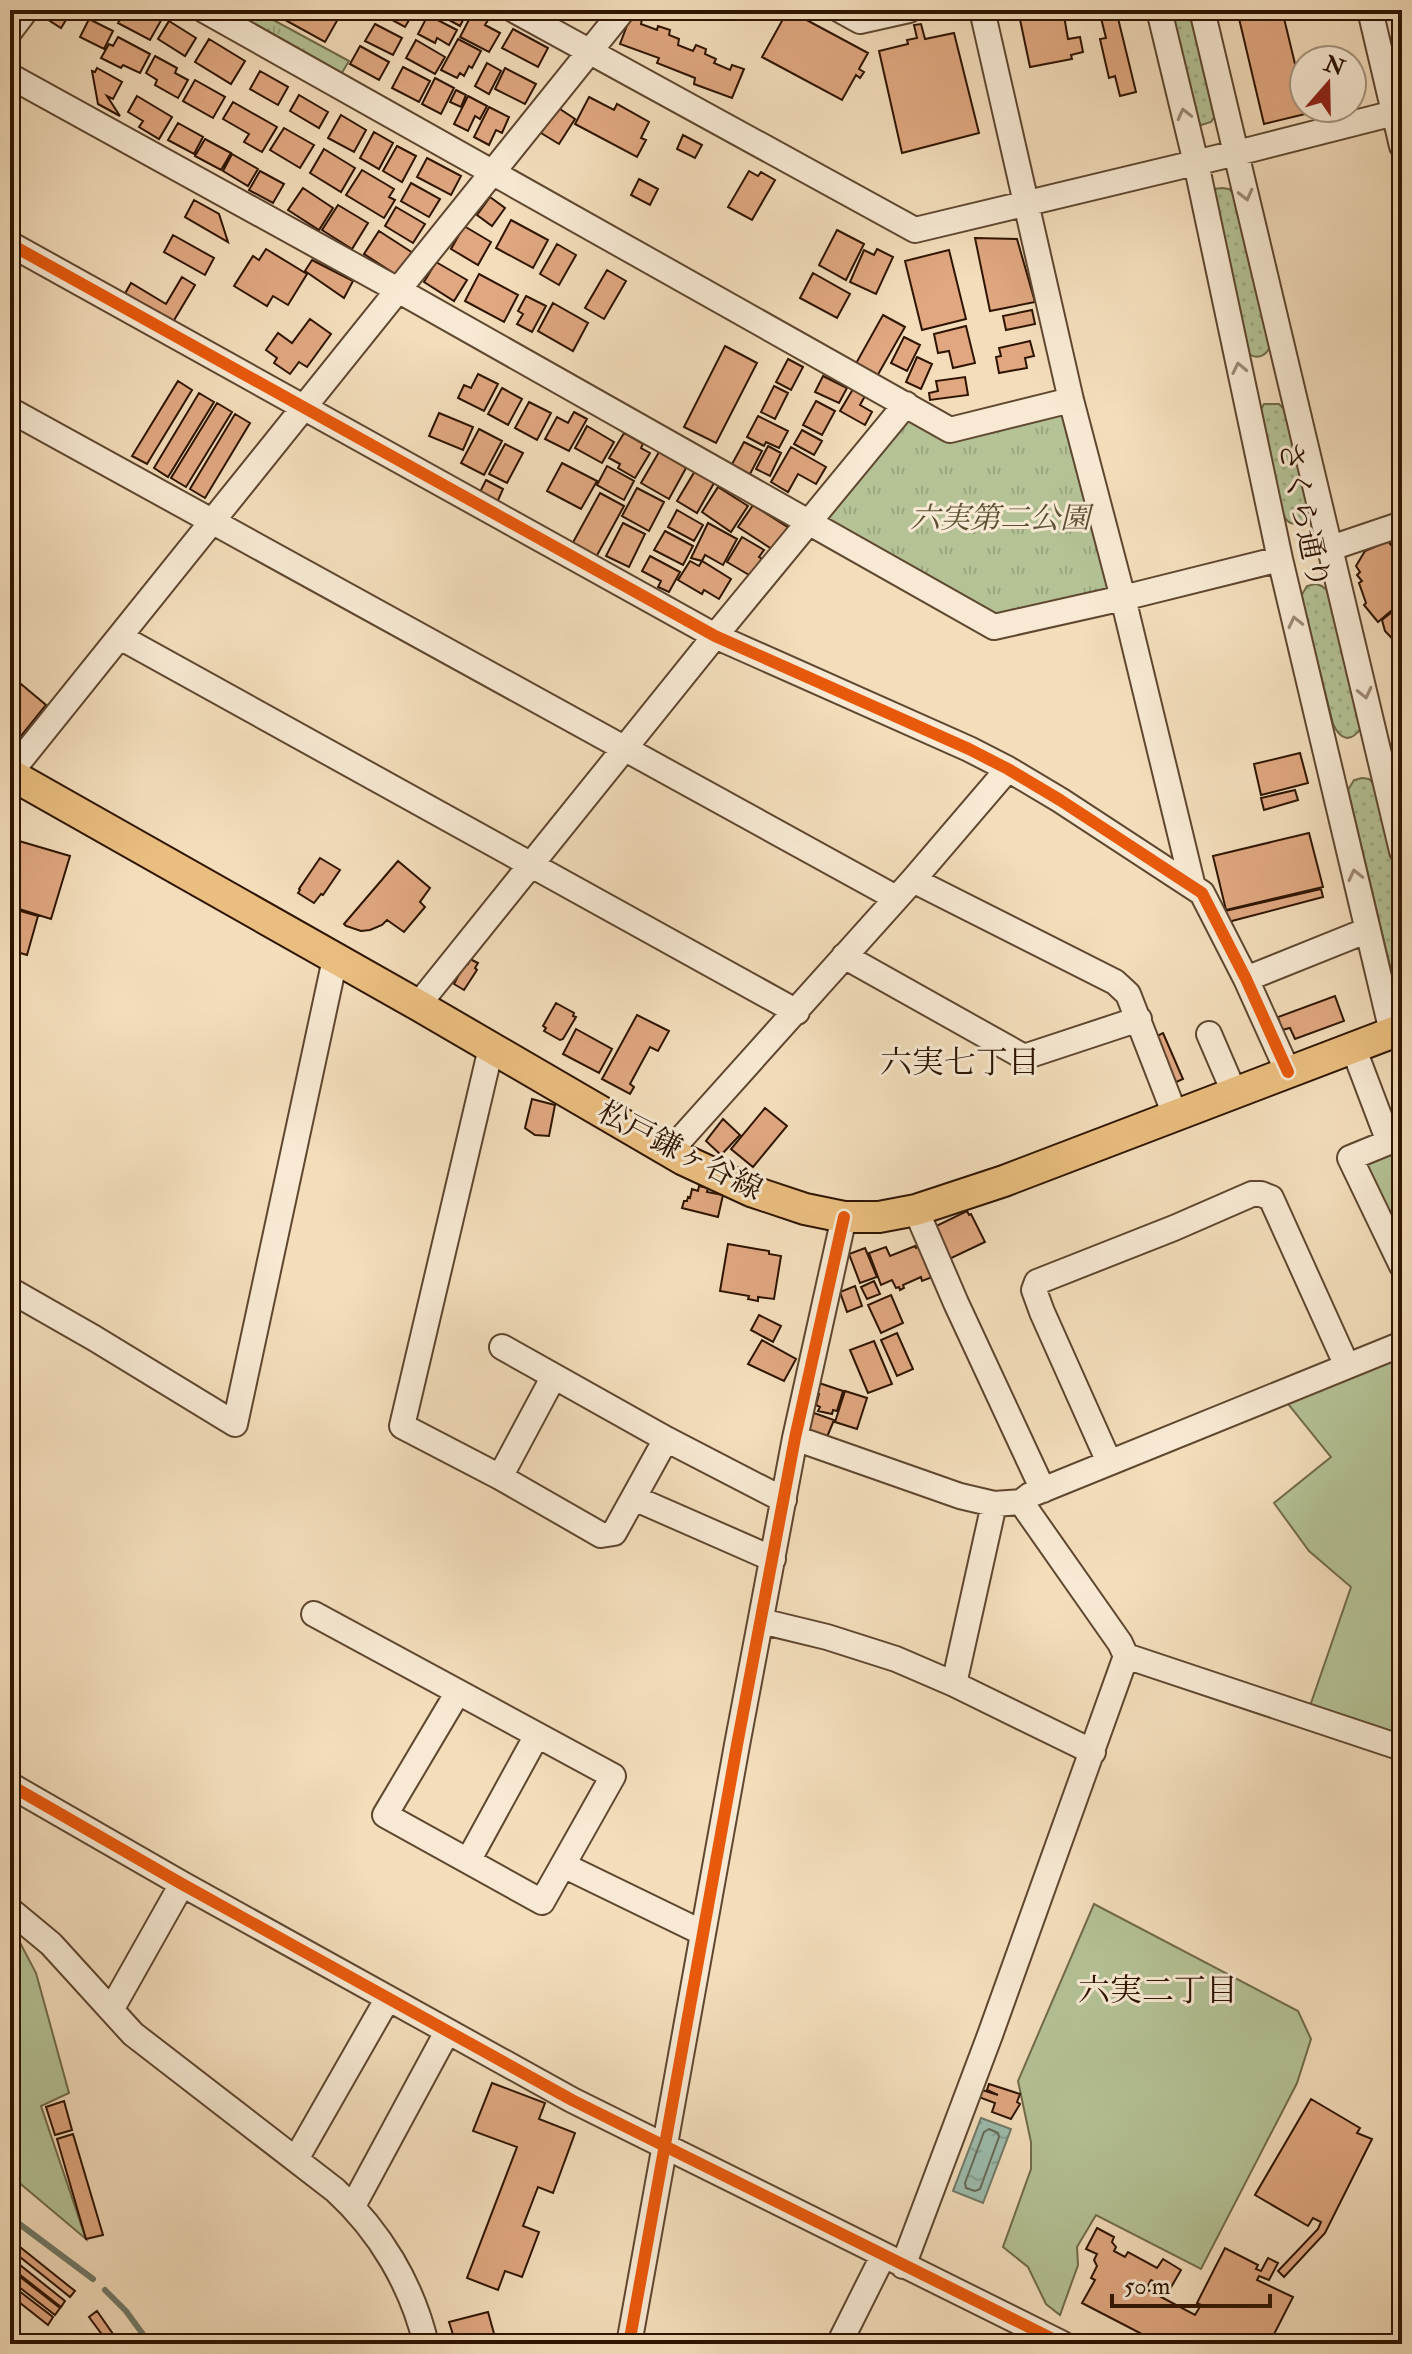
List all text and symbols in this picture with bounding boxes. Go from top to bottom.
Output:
north arrow [1288,44,1368,124]
text: N [1320,49,1349,83]
one-way arrow [1176,107,1193,121]
one-way arrow [1236,187,1253,201]
one-way arrow [1232,361,1249,374]
street label: さくら通り [1270,438,1338,592]
park label: 六実第二公園 [910,500,1095,537]
one-way arrow [1287,615,1304,629]
one-way arrow [1356,685,1373,699]
one-way arrow [1347,868,1364,882]
district label: 六実七丁目 [880,1043,1040,1083]
street label: 松戸鎌ヶ谷線 [591,1094,769,1208]
district label: 六実二丁目 [1078,1971,1238,2011]
scale bar [1112,2258,1270,2308]
text: 50 m [1124,2271,1171,2302]

